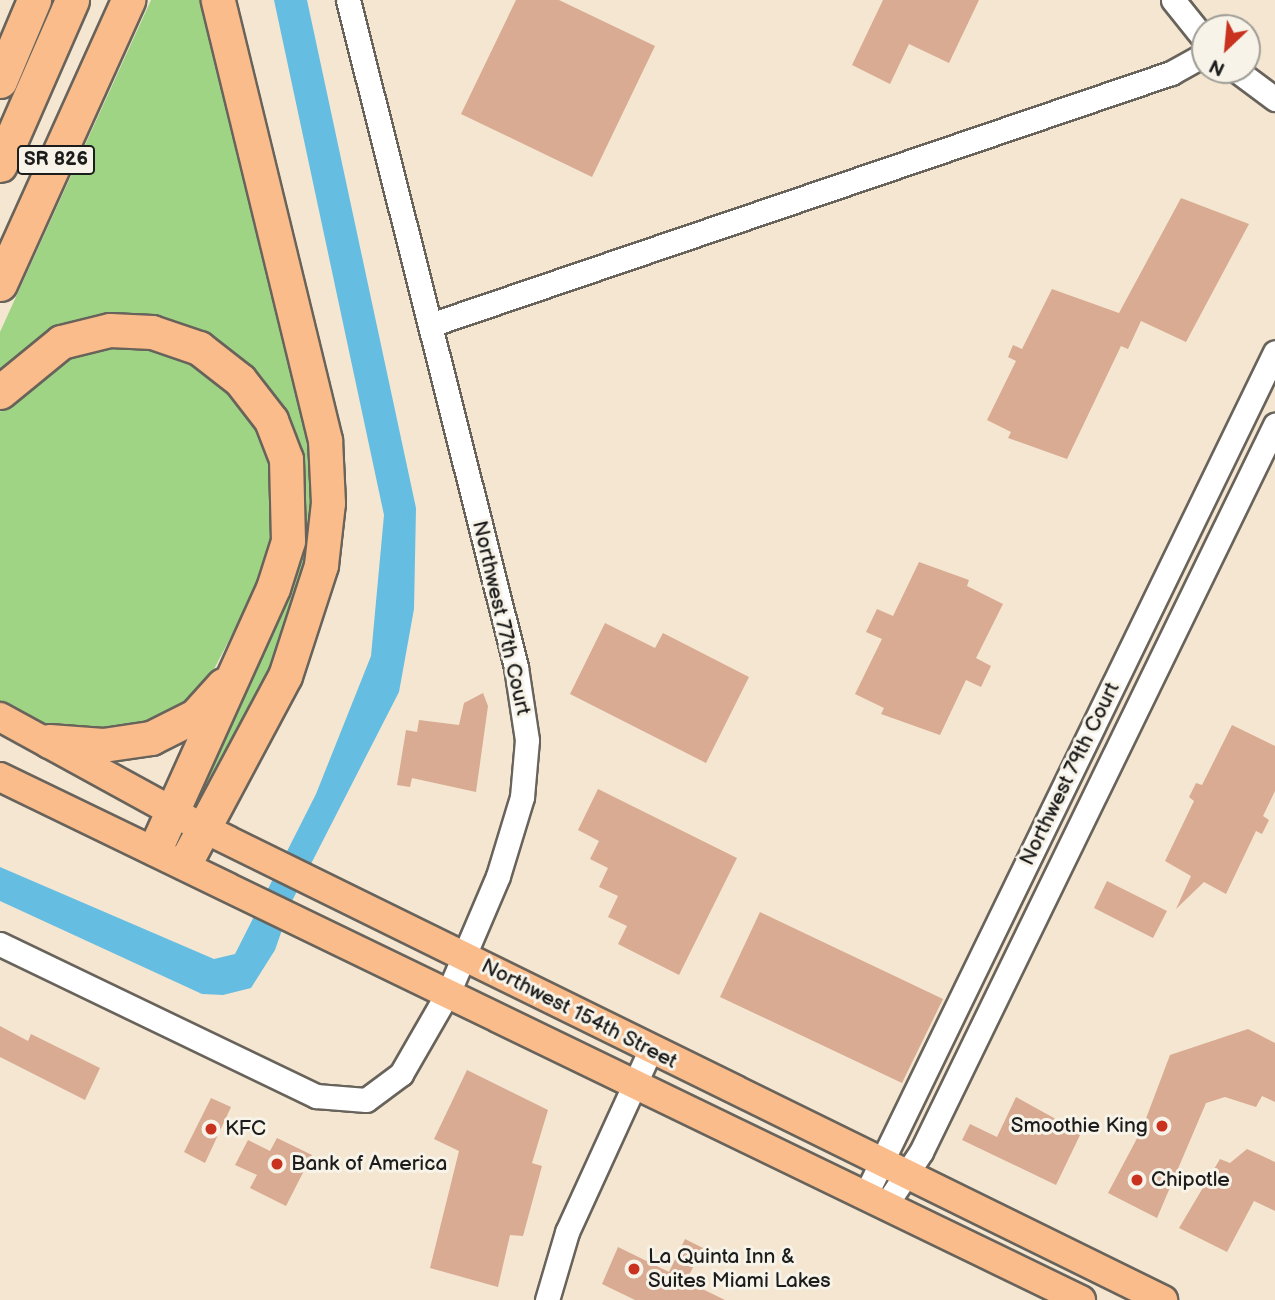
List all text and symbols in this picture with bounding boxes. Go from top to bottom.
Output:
north arrow [1191,14,1261,84]
text: N [1206,53,1229,80]
road number: SR 826 [16,144,96,176]
street label: Northwest 77th Court [466,518,536,718]
street label: Northwest 79th Court [1015,678,1125,870]
street label: Northwest 154th Street [477,954,681,1074]
place label: Smoothie King [1011,1113,1148,1139]
place label: KFC [225,1116,266,1142]
marker: Smoothie King [1154,1118,1170,1134]
marker: KFC [203,1121,219,1137]
place label: Bank of America [291,1151,447,1177]
marker: Bank of America [269,1156,285,1172]
place label: Chipotle [1151,1167,1230,1193]
marker: Chipotle [1129,1172,1145,1188]
place label: La Quinta Inn & Suites Miami Lakes [648,1244,831,1294]
marker: La Quinta Inn & Suites Miami Lakes [626,1261,642,1277]

